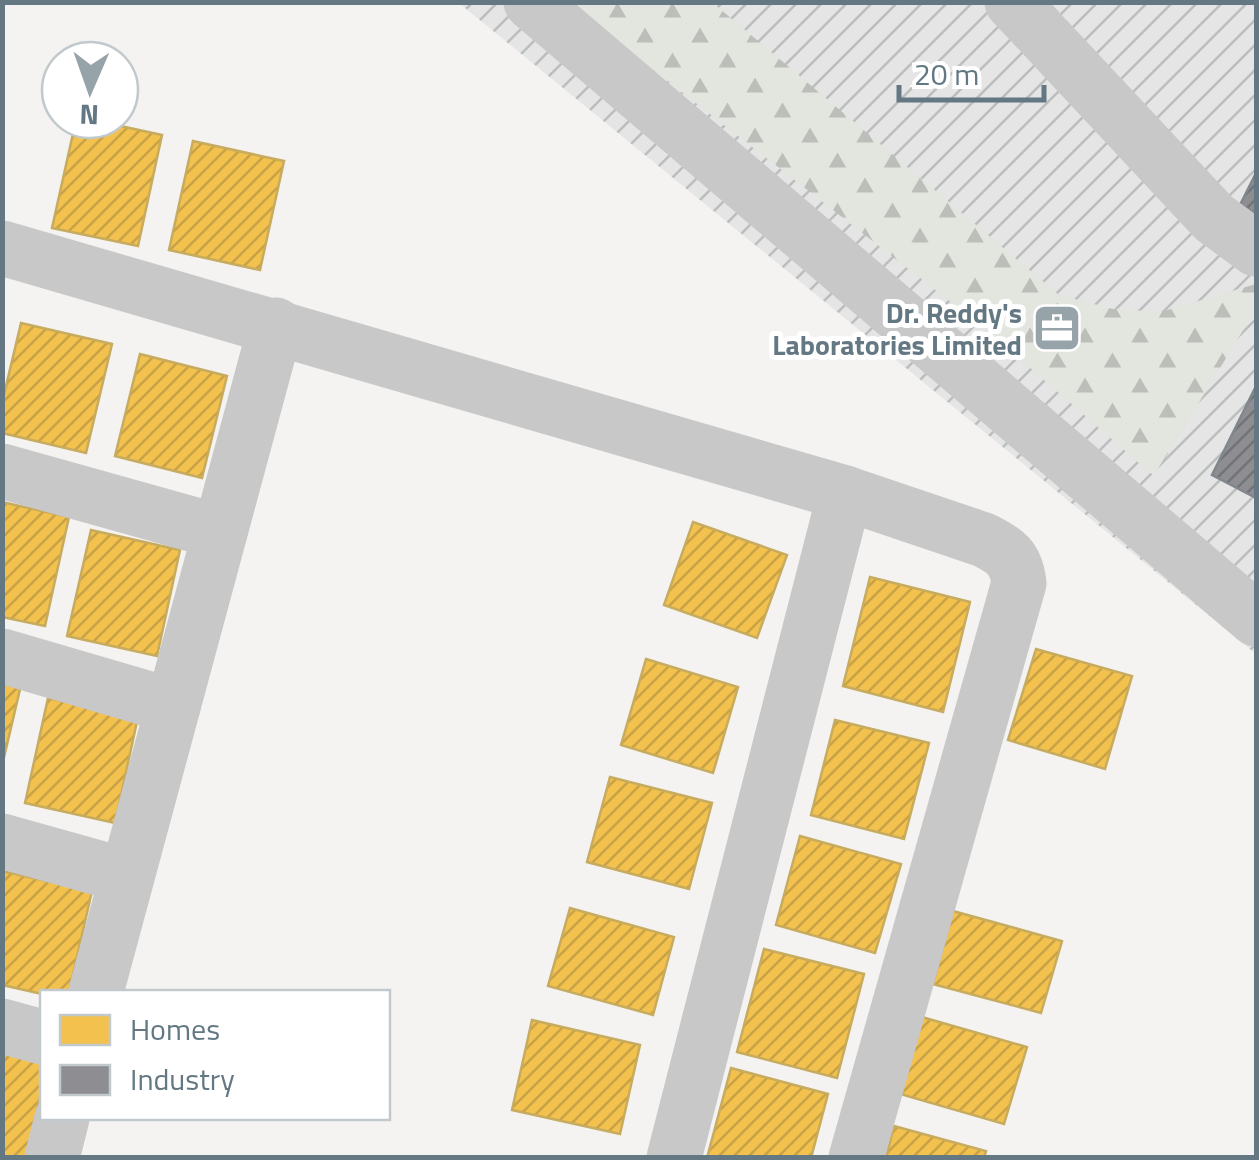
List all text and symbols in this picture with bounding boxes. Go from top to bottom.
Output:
north arrow [40,40,140,140]
scale bar [899,40,1044,102]
text: 20 m [914,51,979,97]
text: N [79,94,100,137]
place label: Dr. Reddy's Laboratories Limited [772,291,1022,366]
office icon: Dr. Reddy's Laboratories Limited [1031,302,1083,354]
legend [40,990,390,1120]
text: Homes [130,1006,220,1052]
text: Industry [130,1056,235,1102]

